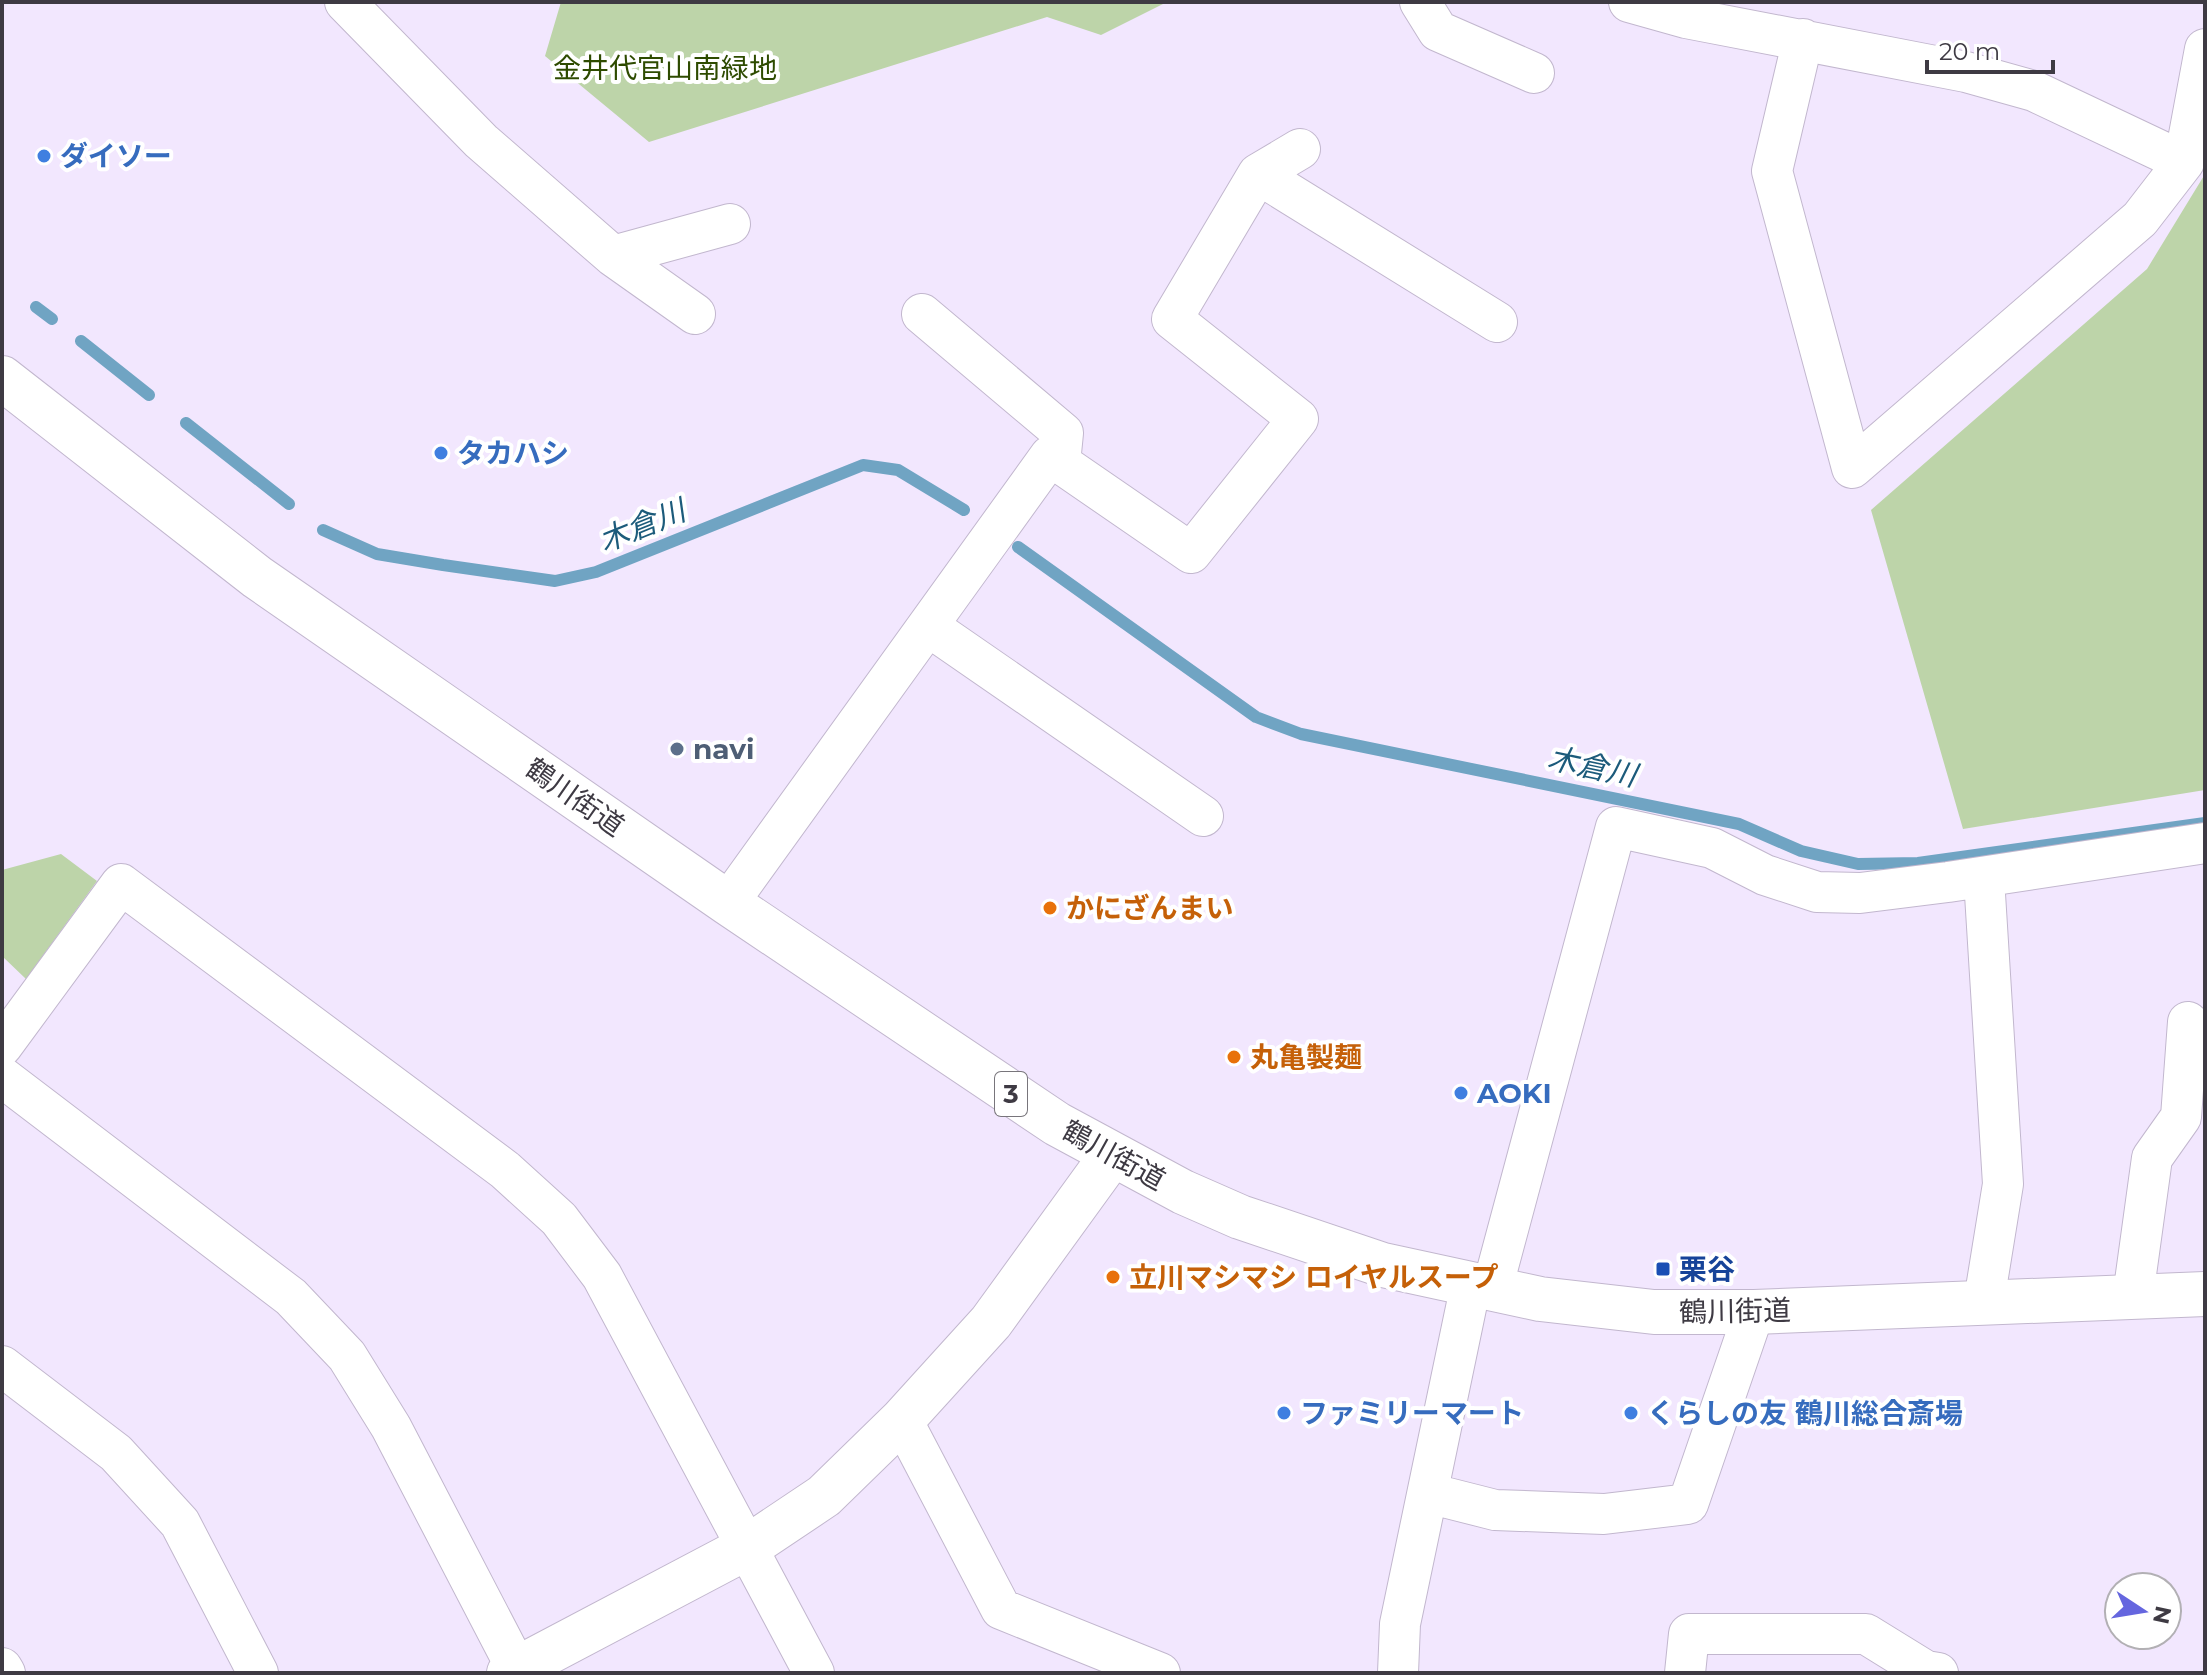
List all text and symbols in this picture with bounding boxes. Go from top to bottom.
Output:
scale bar [1927,24,2053,74]
text: 20 m [1939,37,2000,66]
park label: 金井代官山南緑地 [553,51,777,85]
place label: ダイソー [60,139,172,173]
marker: ダイソー [35,147,53,165]
place label: タカハシ [457,436,569,470]
marker: タカハシ [432,444,450,462]
water label: 木倉川 [593,490,693,560]
place label: navi [693,732,755,766]
water label: 木倉川 [1544,739,1643,795]
marker: navi [668,740,686,758]
street label: 鶴川街道 [519,751,631,843]
place label: かにざんまい [1066,891,1233,925]
marker: かにざんまい [1041,899,1059,917]
place label: 丸亀製麺 [1250,1040,1362,1074]
marker: 丸亀製麺 [1225,1048,1243,1066]
road number: 3 [995,1072,1027,1116]
place label: AOKI [1476,1076,1552,1110]
marker: AOKI [1452,1084,1470,1102]
street label: 鶴川街道 [1057,1113,1171,1197]
place label: 栗谷 [1679,1252,1735,1286]
place label: 立川マシマシ ロイヤルスープ [1129,1260,1498,1294]
marker: 栗谷 [1654,1260,1672,1278]
marker: 立川マシマシ ロイヤルスープ [1104,1268,1122,1286]
street label: 鶴川街道 [1679,1293,1791,1329]
place label: ファミリーマート [1300,1396,1524,1430]
place label: くらしの友 鶴川総合斎場 [1647,1396,1963,1430]
marker: ファミリーマート [1275,1404,1293,1422]
marker: くらしの友 鶴川総合斎場 [1622,1404,1640,1422]
north arrow [2103,1571,2183,1651]
text: N [2147,1604,2177,1627]

